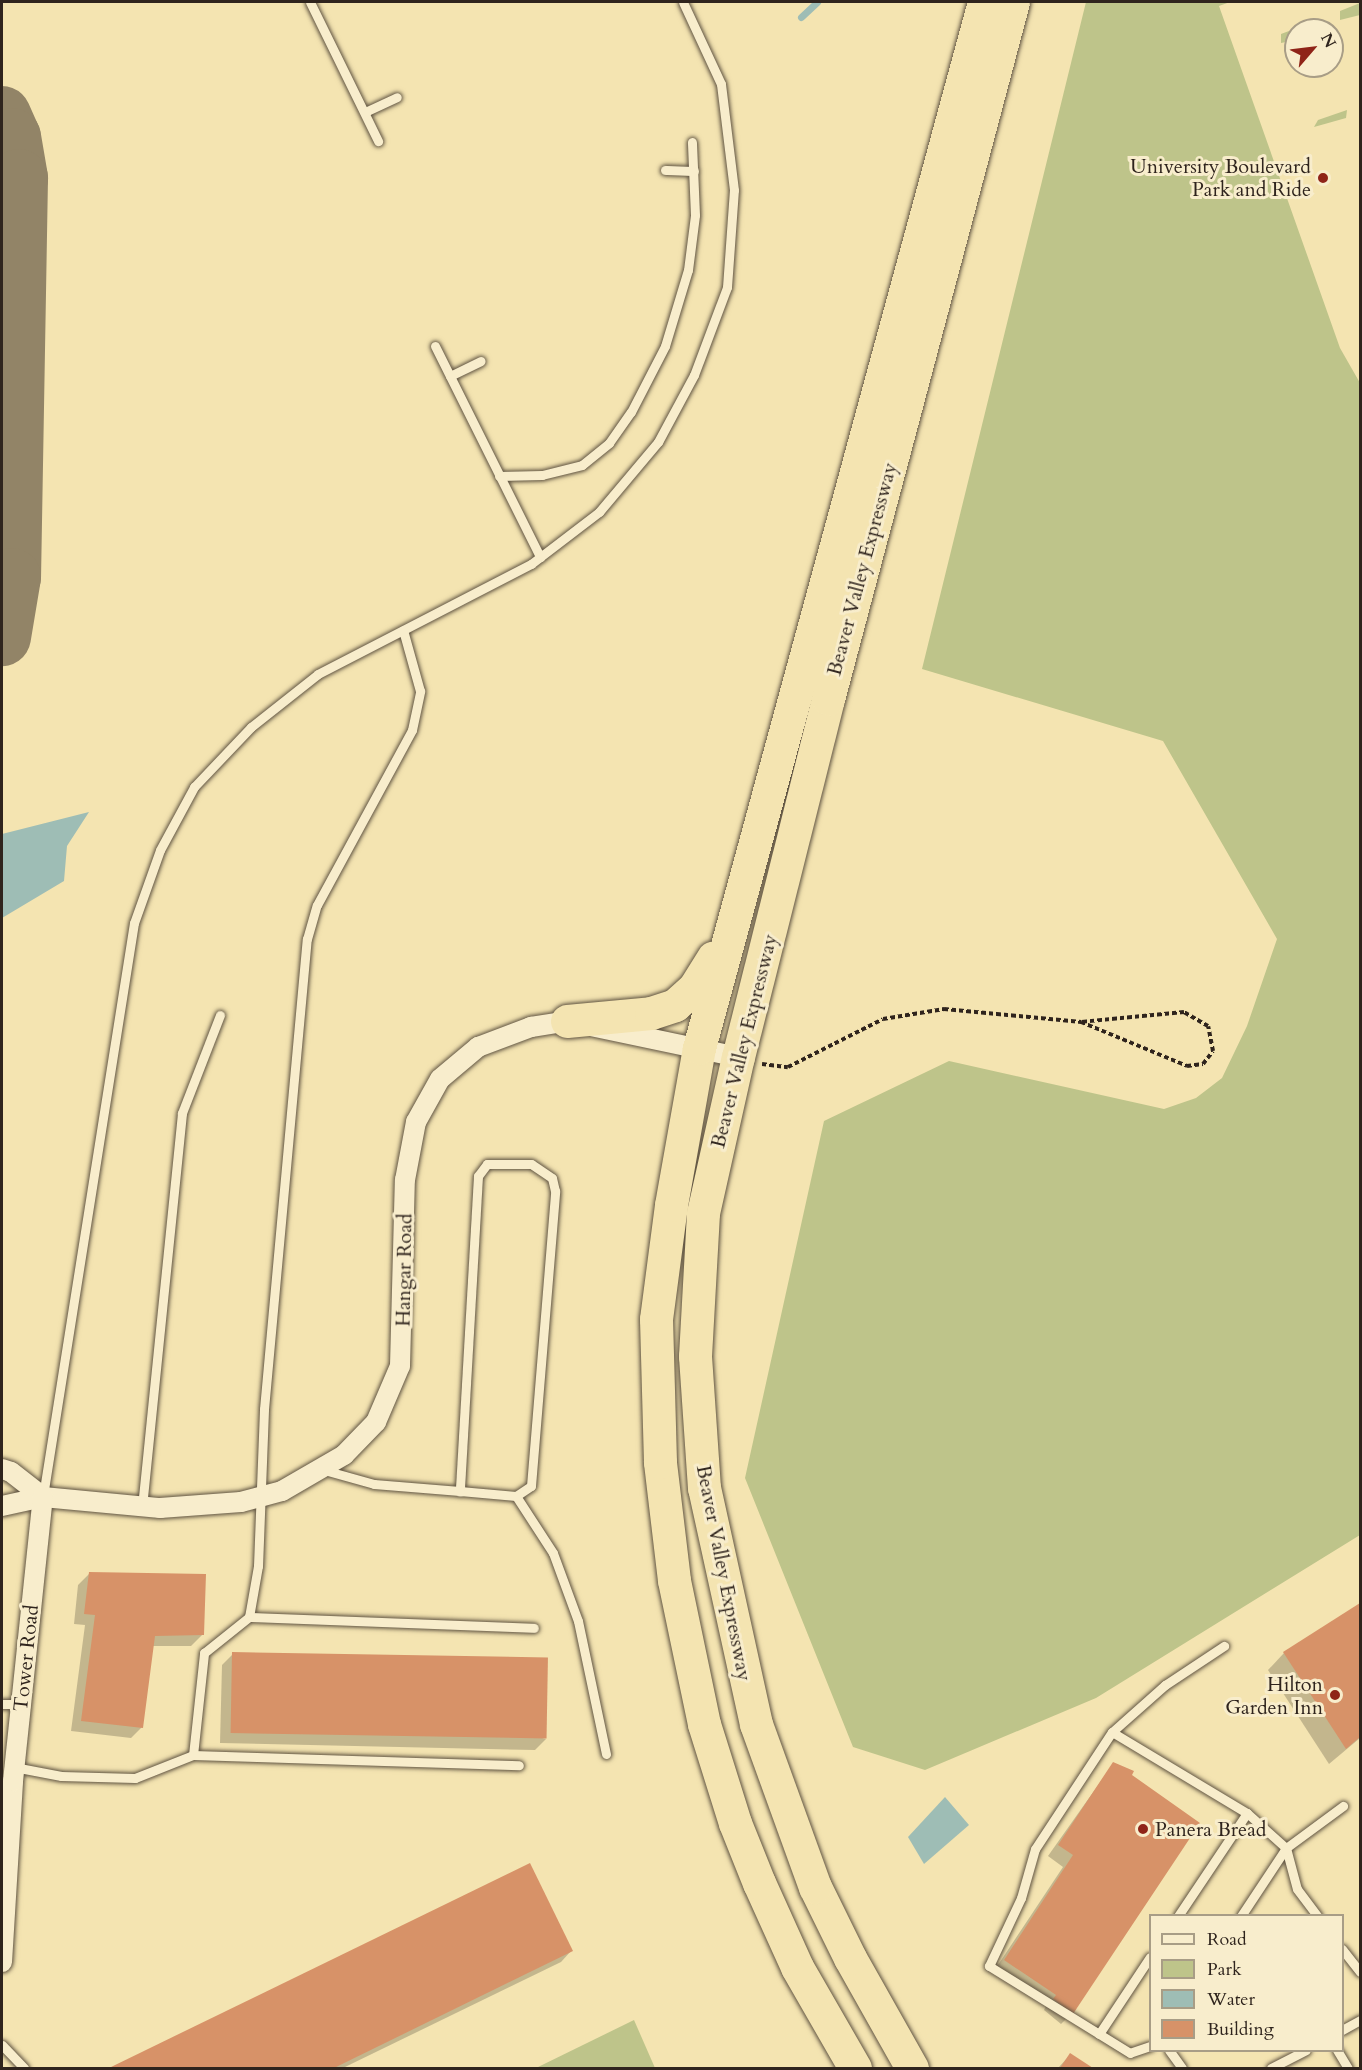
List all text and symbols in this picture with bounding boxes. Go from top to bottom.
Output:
north arrow [1284,18,1344,78]
text: N [1315,29,1341,52]
place label: University Boulevard Park and Ride [1130,154,1311,201]
marker: University Boulevard Park and Ride [1316,171,1330,185]
street label: Beaver Valley Expressway [822,460,902,678]
street label: Beaver Valley Expressway [706,932,782,1150]
street label: Hangar Road [391,1213,417,1327]
street label: Beaver Valley Expressway [691,1463,757,1683]
street label: Tower Road [8,1603,44,1713]
place label: Hilton Garden Inn [1225,1672,1323,1719]
marker: Hilton Garden Inn [1328,1688,1342,1702]
place label: Panera Bread [1155,1817,1266,1841]
marker: Panera Bread [1136,1822,1150,1836]
legend [1149,1914,1344,2052]
text: Road [1207,1927,1247,1952]
text: Park [1207,1957,1242,1982]
text: Water [1207,1987,1255,2012]
text: Building [1207,2017,1274,2042]

